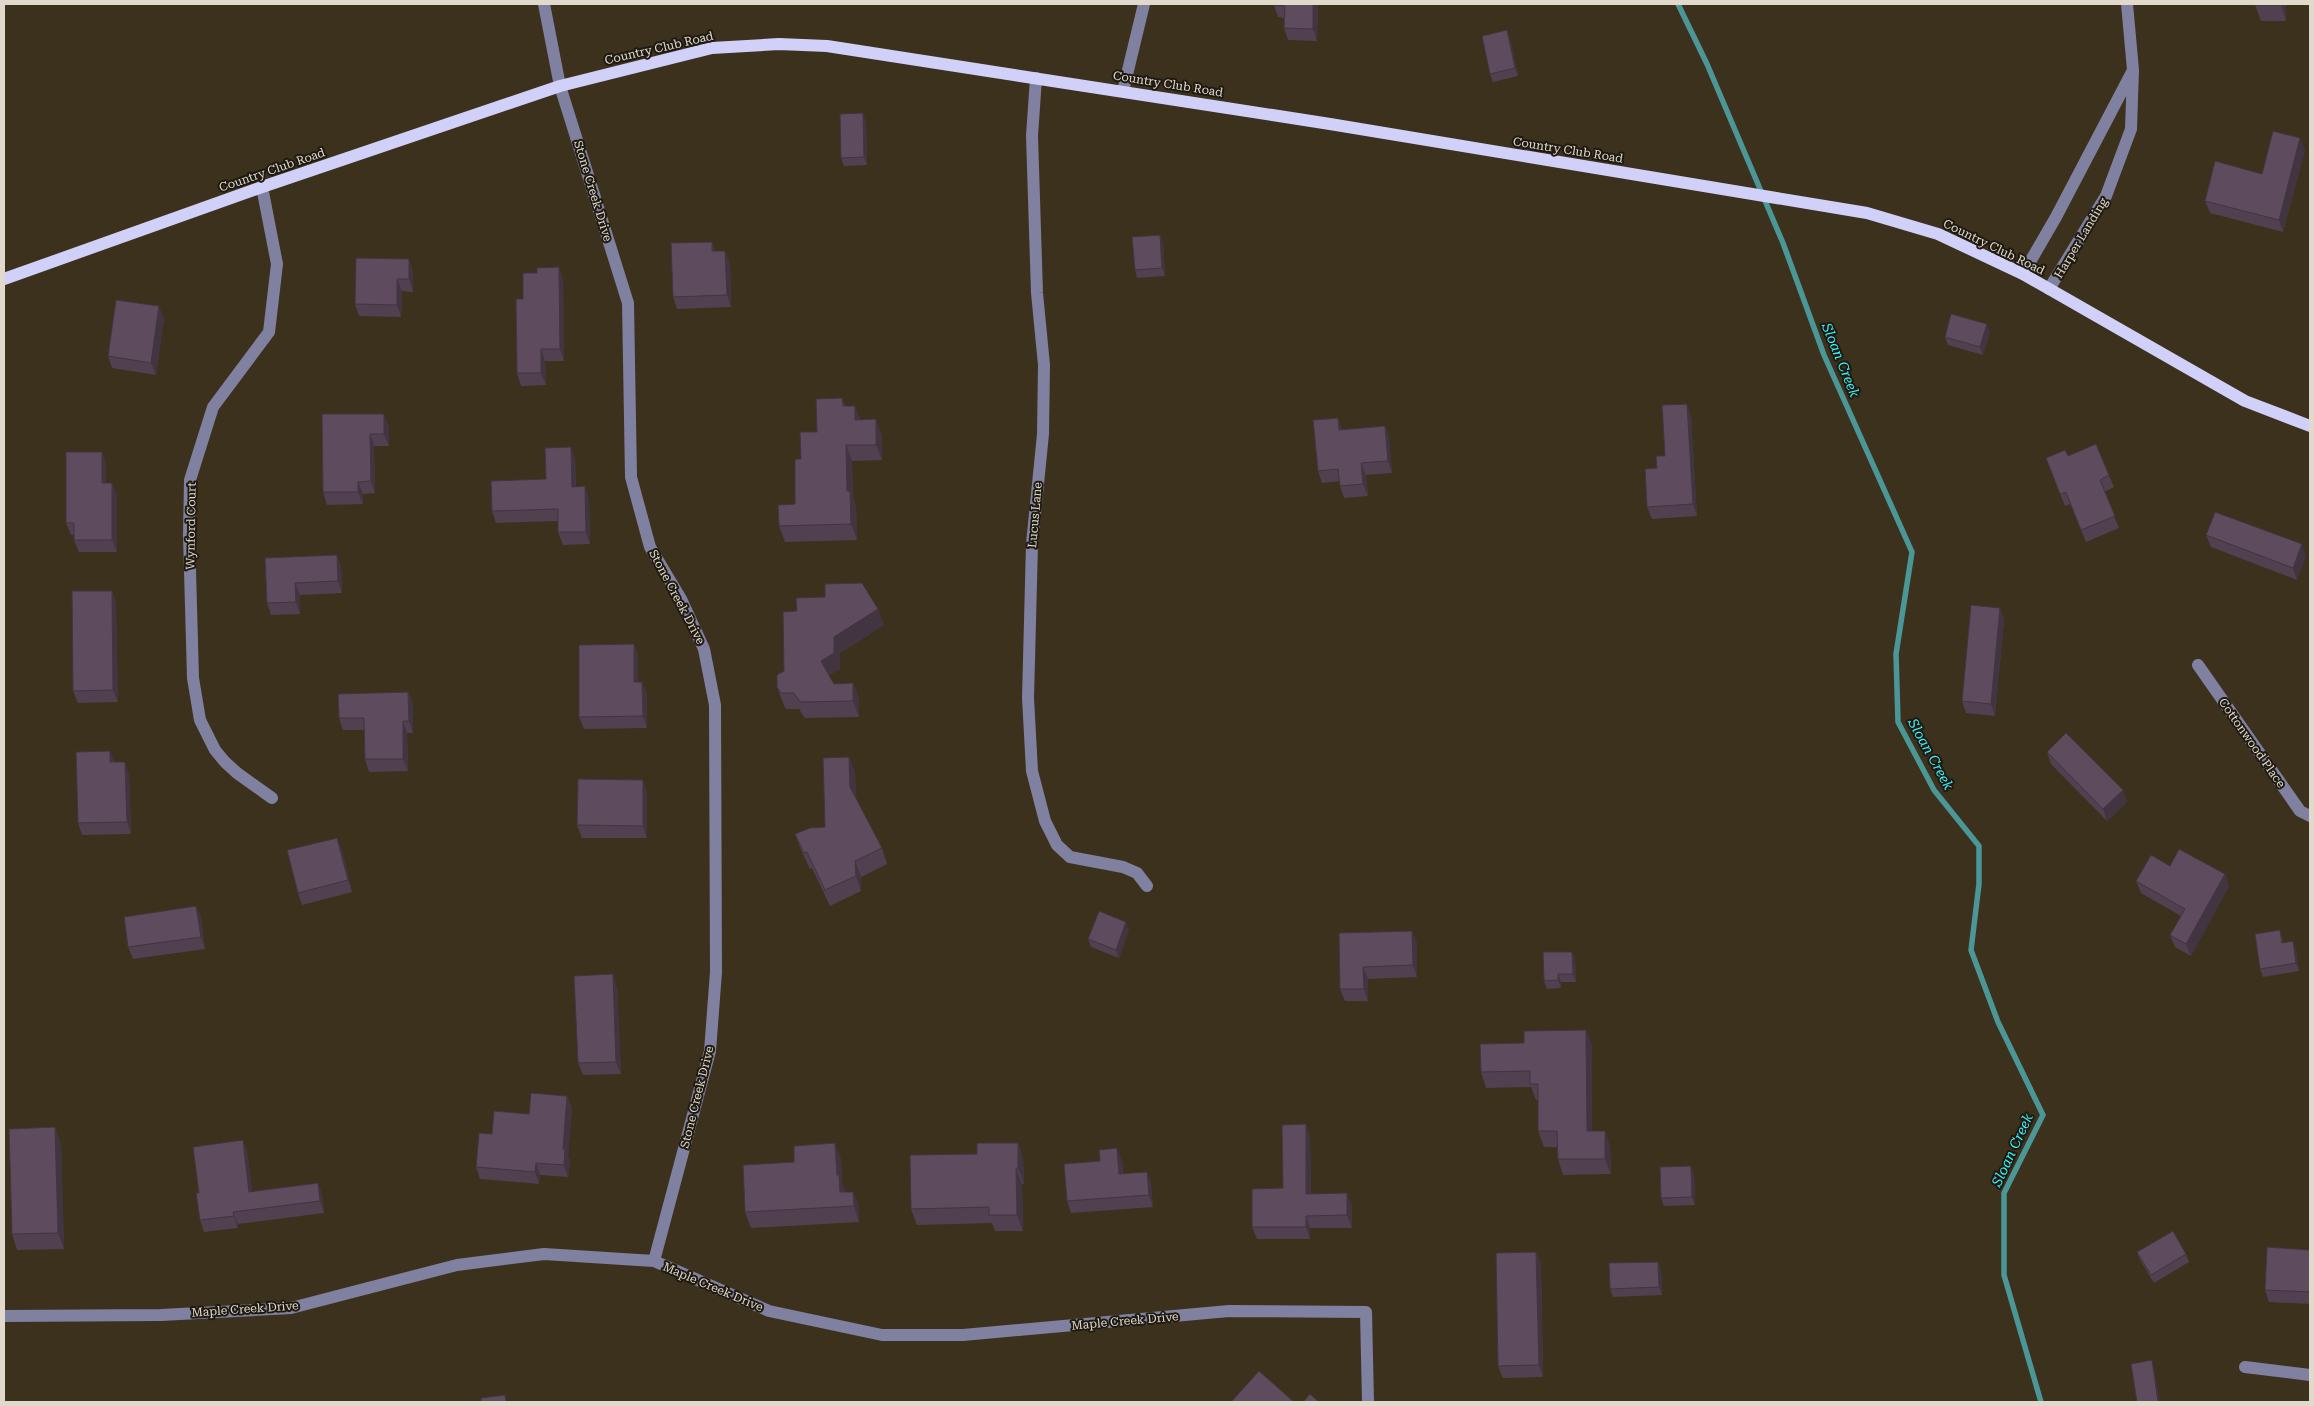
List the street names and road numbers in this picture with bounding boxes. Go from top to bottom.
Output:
street label: Country Club Road [603,29,715,67]
street label: Country Club Road [1112,68,1224,100]
street label: Country Club Road [1512,134,1624,166]
street label: Stone Creek Drive [571,139,615,244]
street label: Country Club Road [217,145,327,195]
street label: Harper Landing [2051,195,2111,281]
street label: Country Club Road [1941,216,2047,278]
street label: Lucus Lane [1025,481,1045,549]
street label: Wynford Court [183,482,199,570]
street label: Stone Creek Drive [646,547,708,647]
street label: Cottonwood Place [2216,696,2288,791]
street label: Stone Creek Drive [677,1044,717,1150]
street label: Maple Creek Drive [661,1260,766,1315]
street label: Maple Creek Drive [191,1298,300,1320]
street label: Maple Creek Drive [1071,1309,1180,1333]

